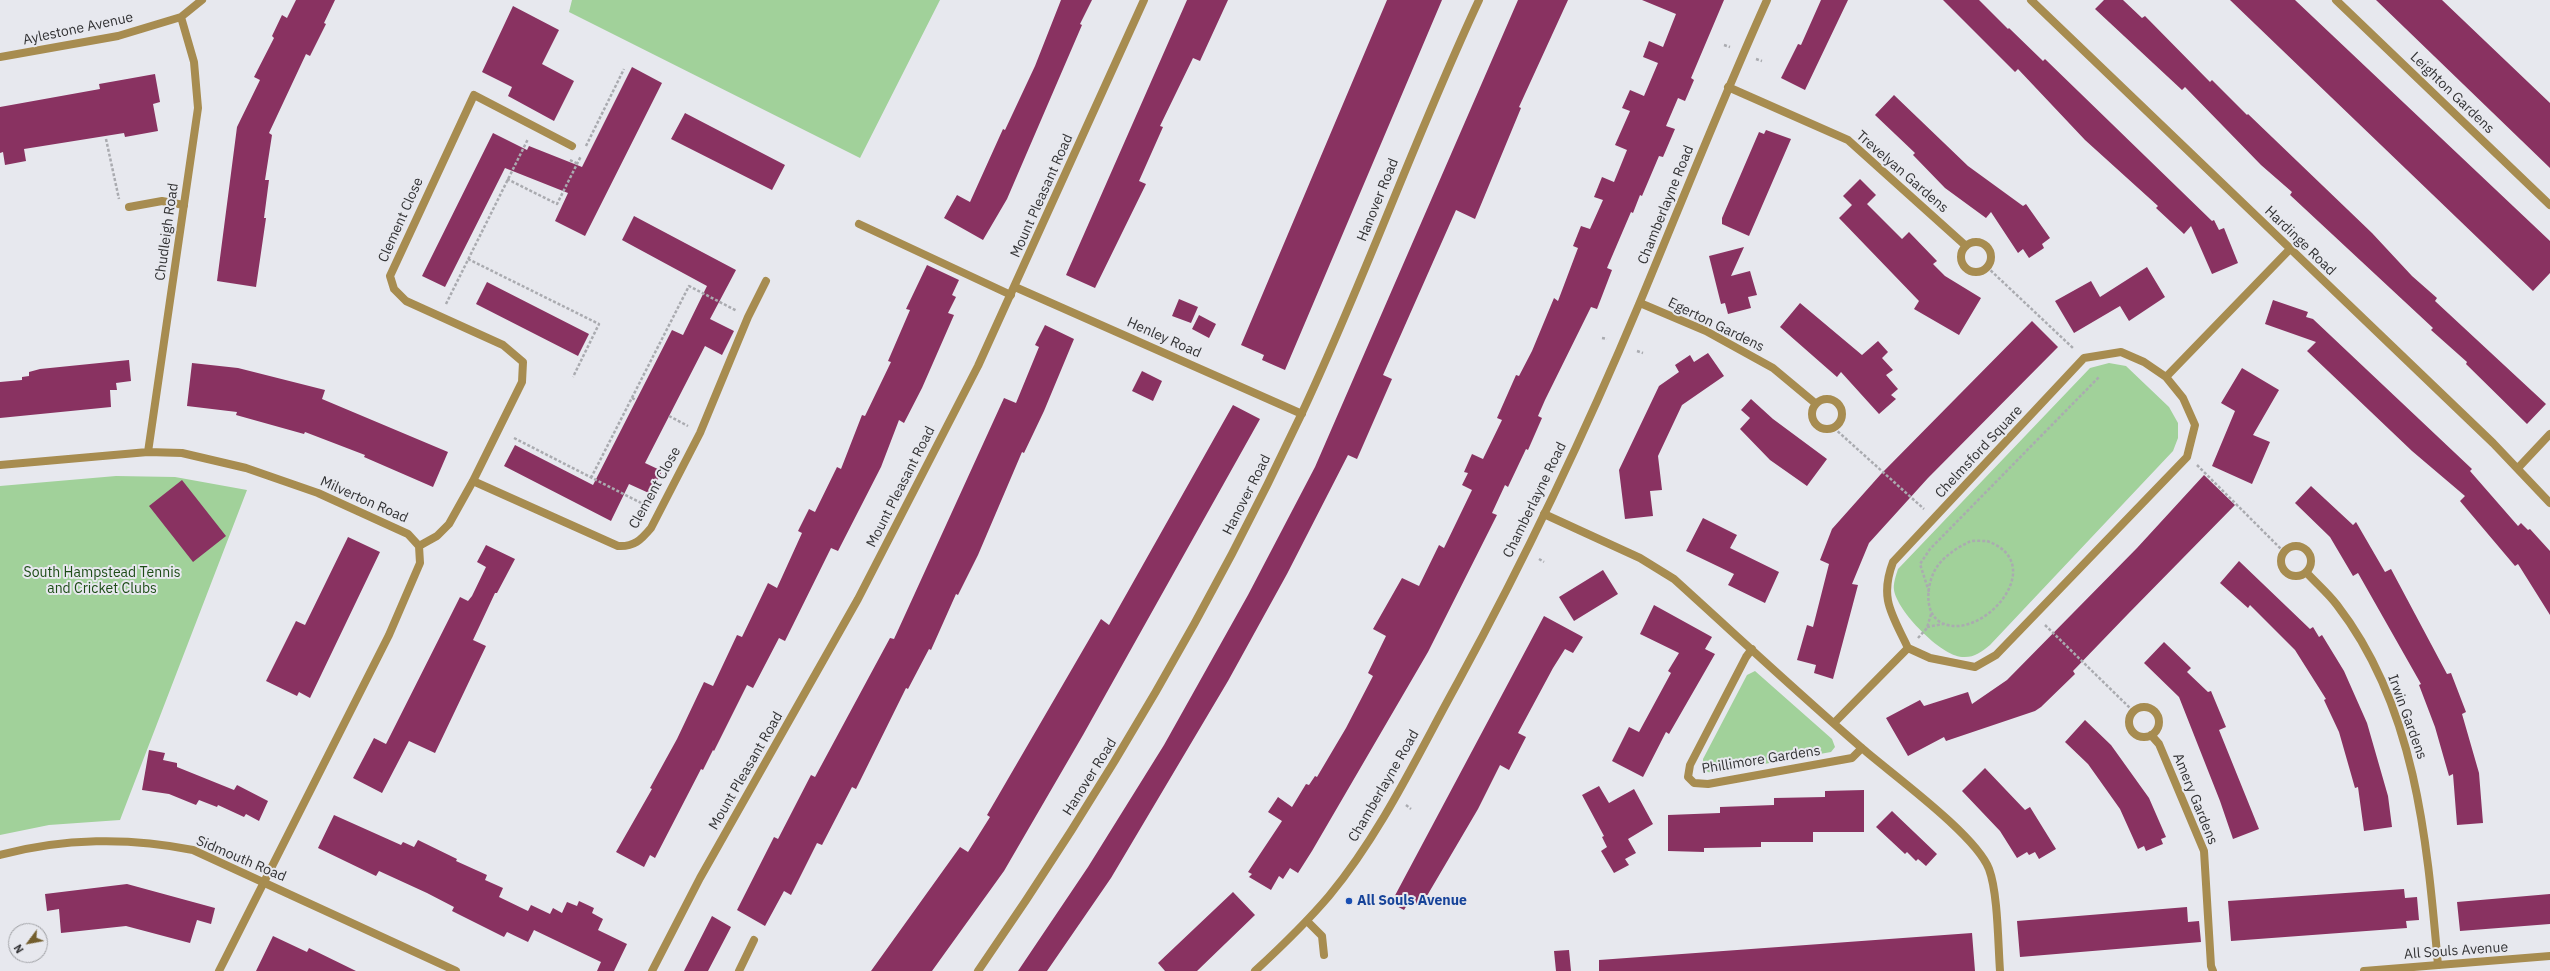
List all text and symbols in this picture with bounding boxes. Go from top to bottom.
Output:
street label: Aylestone Avenue [21,9,135,49]
street label: Leighton Gardens [2407,49,2497,137]
street label: Trevelyan Gardens [1853,127,1951,217]
street label: Mount Pleasant Road [1007,132,1077,260]
street label: Chamberlayne Road [1634,143,1698,267]
street label: Hanover Road [1354,156,1402,244]
street label: Clement Close [375,175,427,265]
street label: Chudleigh Road [152,182,182,282]
street label: Hardinge Road [2261,203,2339,279]
street label: Egerton Gardens [1665,294,1767,356]
street label: Henley Road [1124,314,1204,362]
street label: Chelmsford Square [1932,402,2026,502]
street label: Mount Pleasant Road [863,424,939,550]
street label: Chamberlayne Road [1500,439,1570,561]
street label: Clement Close [626,444,684,532]
street label: Hanover Road [1220,452,1274,538]
street label: Milverton Road [317,473,411,527]
park label: South Hampstead Tennis and Cricket Clubs [24,565,180,598]
street label: Irwin Gardens [2384,672,2430,762]
street label: Mount Pleasant Road [705,709,787,833]
street label: Chamberlayne Road [1345,727,1423,845]
street label: Hanover Road [1060,735,1120,819]
street label: Phillimore Gardens [1700,742,1822,778]
street label: Amery Gardens [2169,751,2221,847]
street label: Sidmouth Road [193,832,289,886]
place label: All Souls Avenue [1357,893,1467,909]
marker: All Souls Avenue [1344,896,1354,906]
north arrow [8,923,48,963]
street label: All Souls Avenue [2403,939,2509,963]
text: N [11,942,27,956]

